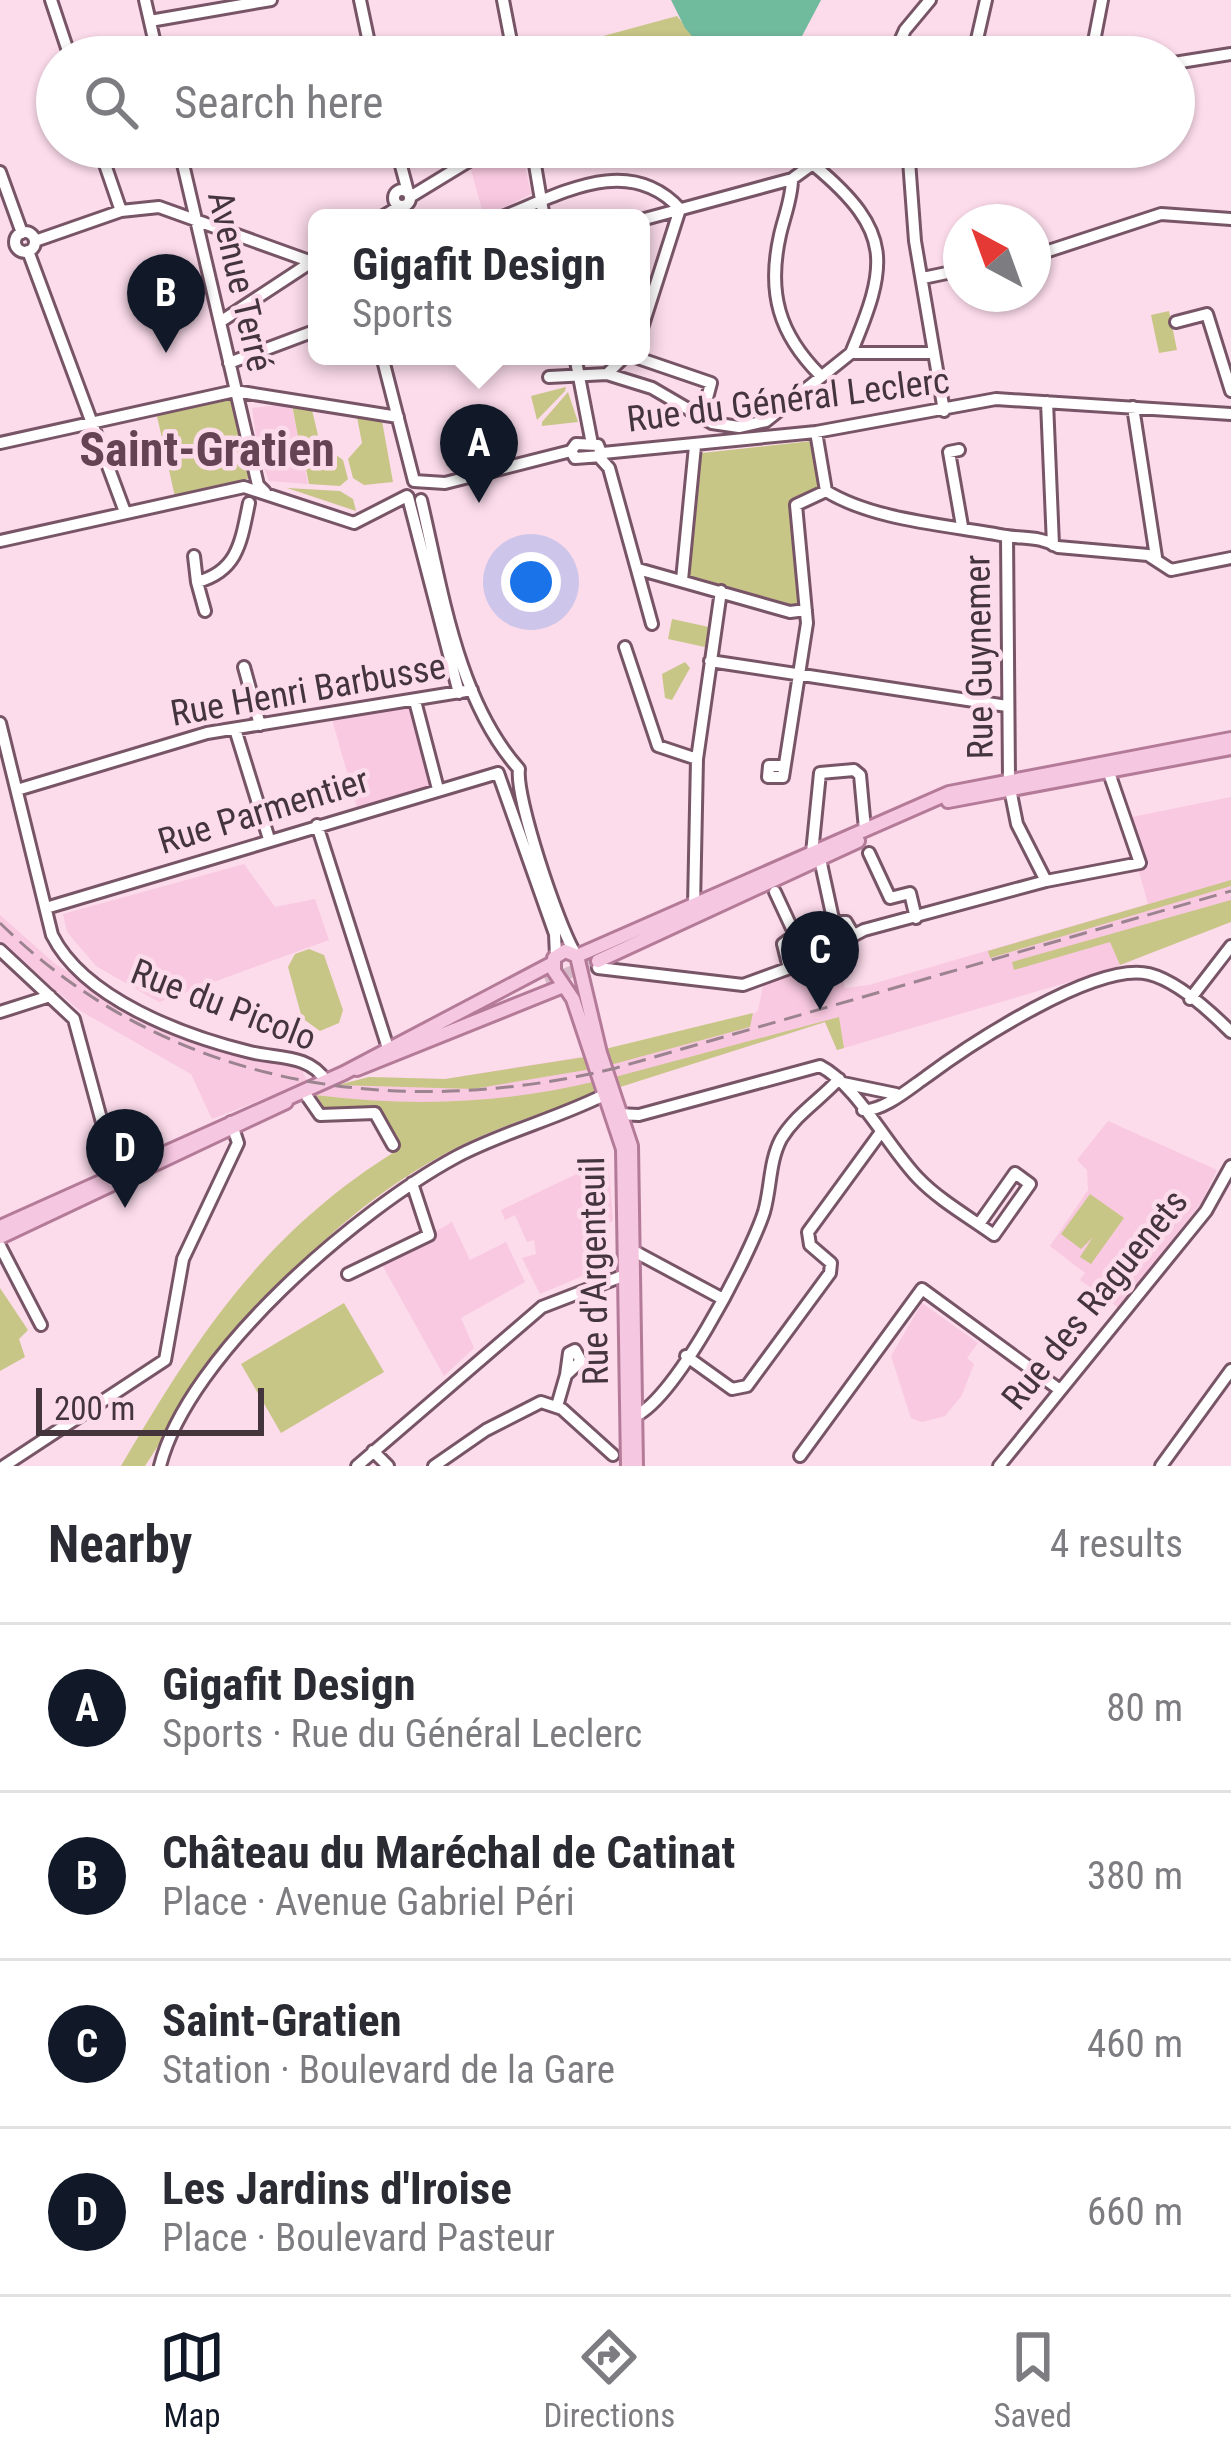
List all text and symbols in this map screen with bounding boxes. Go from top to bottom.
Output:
search box [36,36,1195,168]
icon: search [78,69,144,135]
text: Search here [174,76,383,129]
street label: Avenue Terré [199,187,281,375]
north arrow [943,204,1051,312]
popup [308,209,650,365]
text: Gigafit Design [352,238,606,291]
pin: B [127,254,205,353]
text: Sports [352,291,453,337]
street label: Rue du Général Leclerc [624,359,952,441]
pin: A [440,404,518,503]
district label: Saint-Gratien [79,421,335,478]
your location [501,552,561,612]
street label: Rue Guynemer [956,554,1002,760]
street label: Rue Henri Barbusse [167,645,449,735]
street label: Rue Parmentier [153,759,374,863]
pin: C [781,911,859,1010]
street label: Rue du Picolo [125,950,322,1059]
pin: D [86,1109,164,1208]
street label: Rue d'Argenteuil [571,1156,617,1386]
street label: Rue des Raguenets [993,1181,1196,1418]
scale bar [36,1382,264,1435]
text: 200 m [54,1389,135,1428]
text: Nearby [48,1515,192,1574]
text: 4 results [1050,1521,1183,1567]
text: Gigafit Design [162,1658,416,1711]
text: A [75,1685,99,1731]
text: 80 m [1106,1685,1183,1731]
text: Sports · Rue du Général Leclerc [162,1711,642,1757]
text: Château du Maréchal de Catinat [162,1826,735,1879]
text: B [76,1853,98,1899]
text: 380 m [1087,1853,1183,1899]
text: Place · Avenue Gabriel Péri [162,1879,575,1925]
text: Saint-Gratien [162,1994,402,2047]
text: C [76,2021,98,2067]
text: 460 m [1087,2021,1183,2067]
text: Station · Boulevard de la Gare [162,2047,615,2093]
text: Les Jardins d'Iroise [162,2162,512,2215]
text: D [76,2189,98,2235]
text: 660 m [1087,2189,1183,2235]
text: Place · Boulevard Pasteur [162,2215,555,2261]
tab: Map [159,2324,225,2435]
tab: Directions [543,2324,675,2435]
tab: Saved [993,2324,1072,2435]

